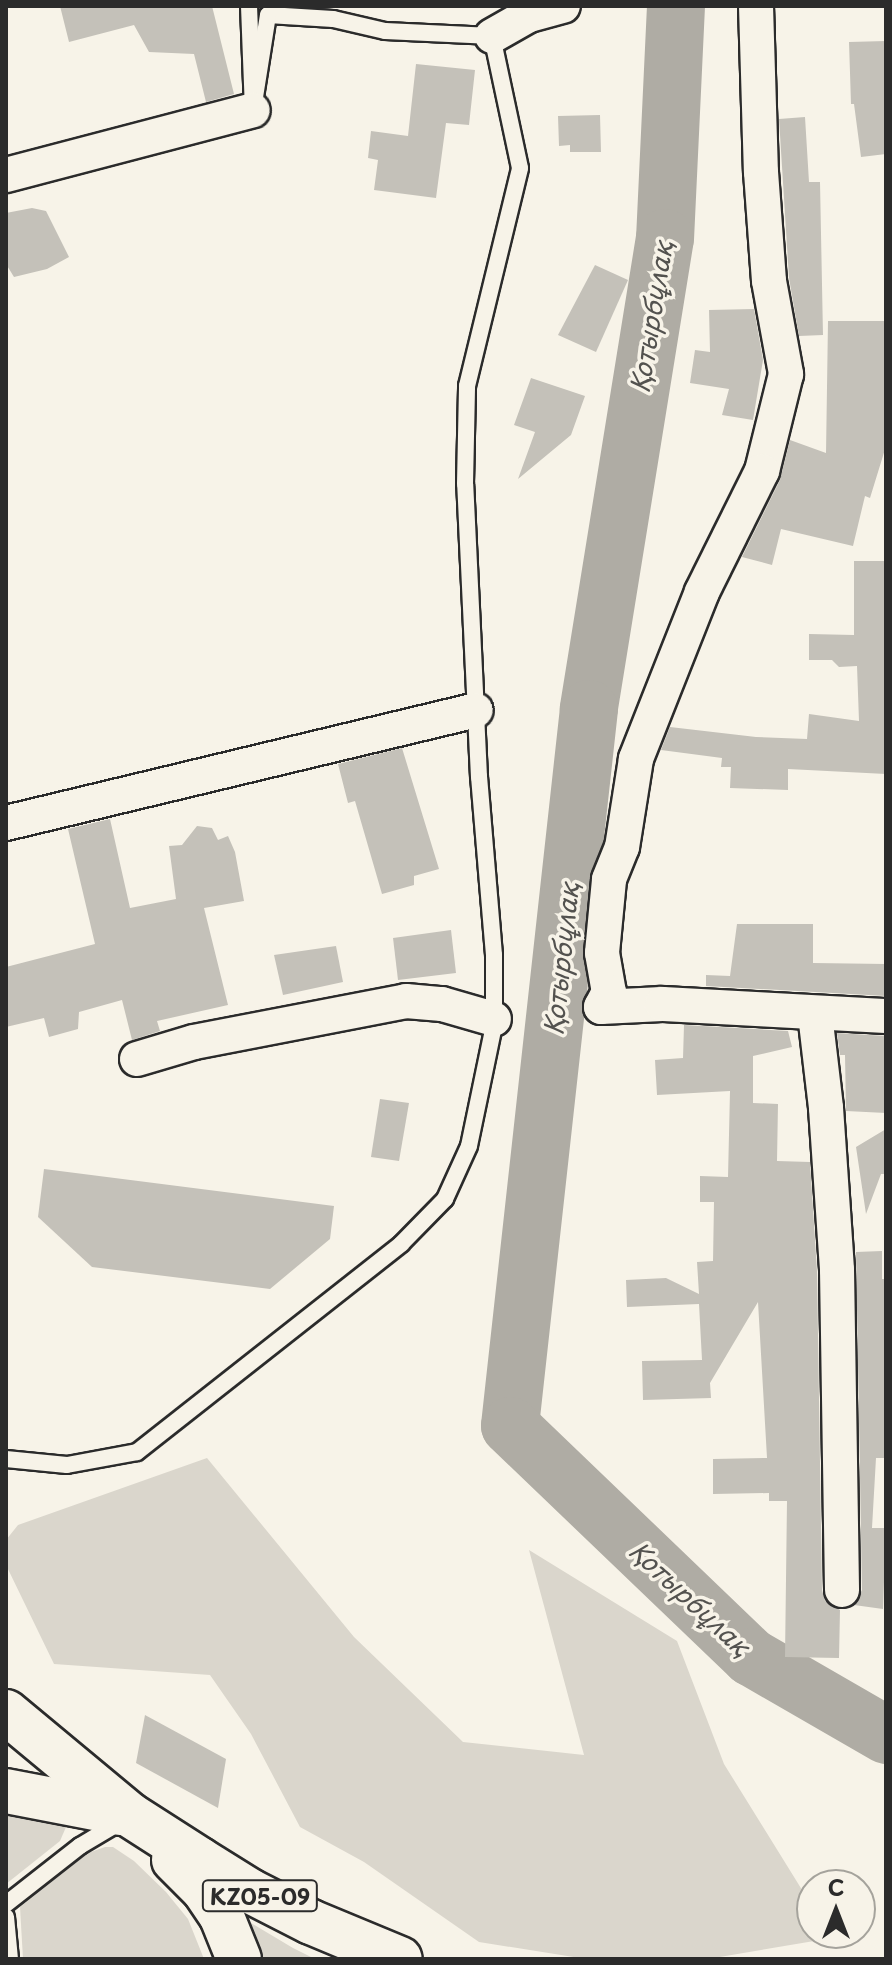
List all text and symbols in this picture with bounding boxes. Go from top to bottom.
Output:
water label: Қотырбұлақ [624,239,678,395]
water label: Қотырбұлақ [537,881,585,1037]
water label: Қотырбұлақ [623,1534,757,1662]
north arrow [796,1869,876,1949]
text: С [828,1870,844,1903]
road number: KZ05-09 [200,1878,320,1914]

